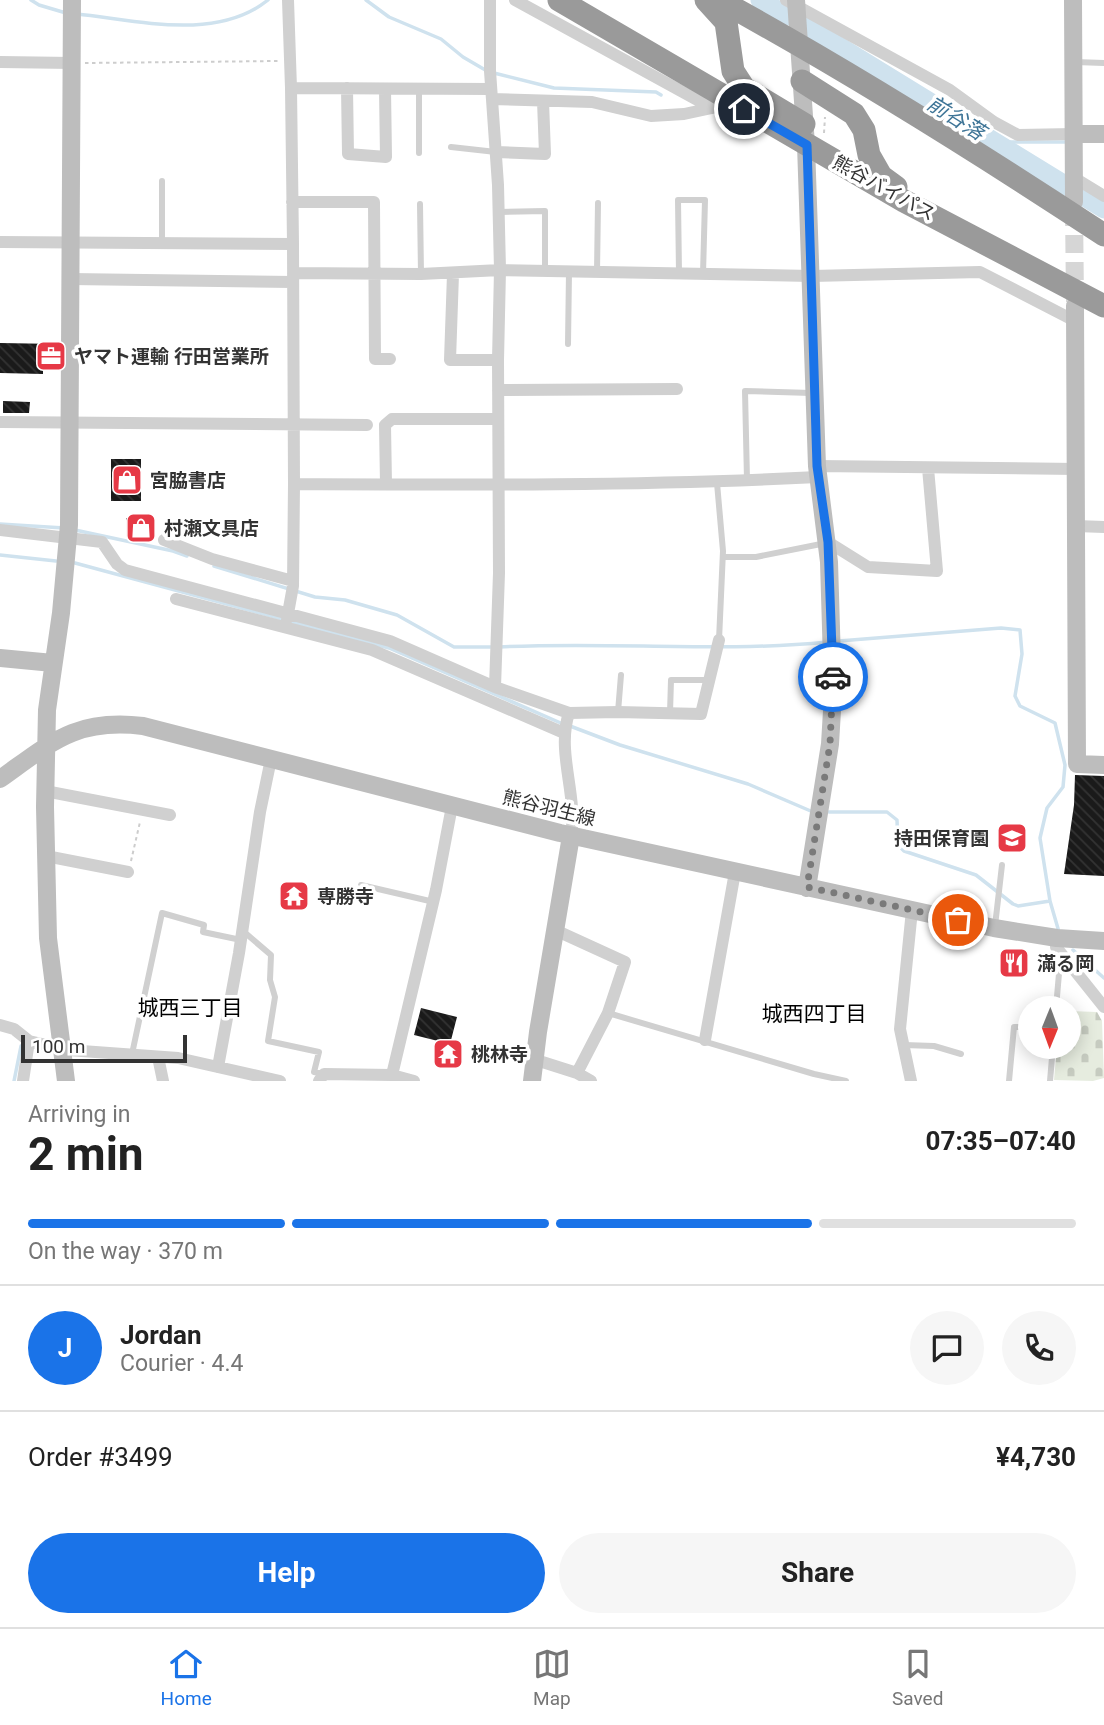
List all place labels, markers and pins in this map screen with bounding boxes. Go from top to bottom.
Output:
pin [714,79,774,139]
office icon: ヤマト運輸 行田営業所 [34,339,68,373]
place label: ヤマト運輸 行田営業所 [74,345,269,368]
shop icon: 宮脇書店 [110,463,144,497]
place label: 宮脇書店 [150,469,226,492]
shop icon: 村瀬文具店 [124,511,158,545]
place label: 村瀬文具店 [164,517,259,540]
school or university icon: 持田保育園 [995,821,1029,855]
place label: 持田保育園 [894,827,989,850]
temple icon: 専勝寺 [277,879,311,913]
place label: 専勝寺 [317,885,374,908]
pin [928,890,988,950]
restaurant icon: 滿る岡 [997,946,1031,980]
place label: 滿る岡 [1037,952,1094,975]
temple icon: 桃林寺 [431,1037,465,1071]
place label: 桃林寺 [471,1043,528,1066]

